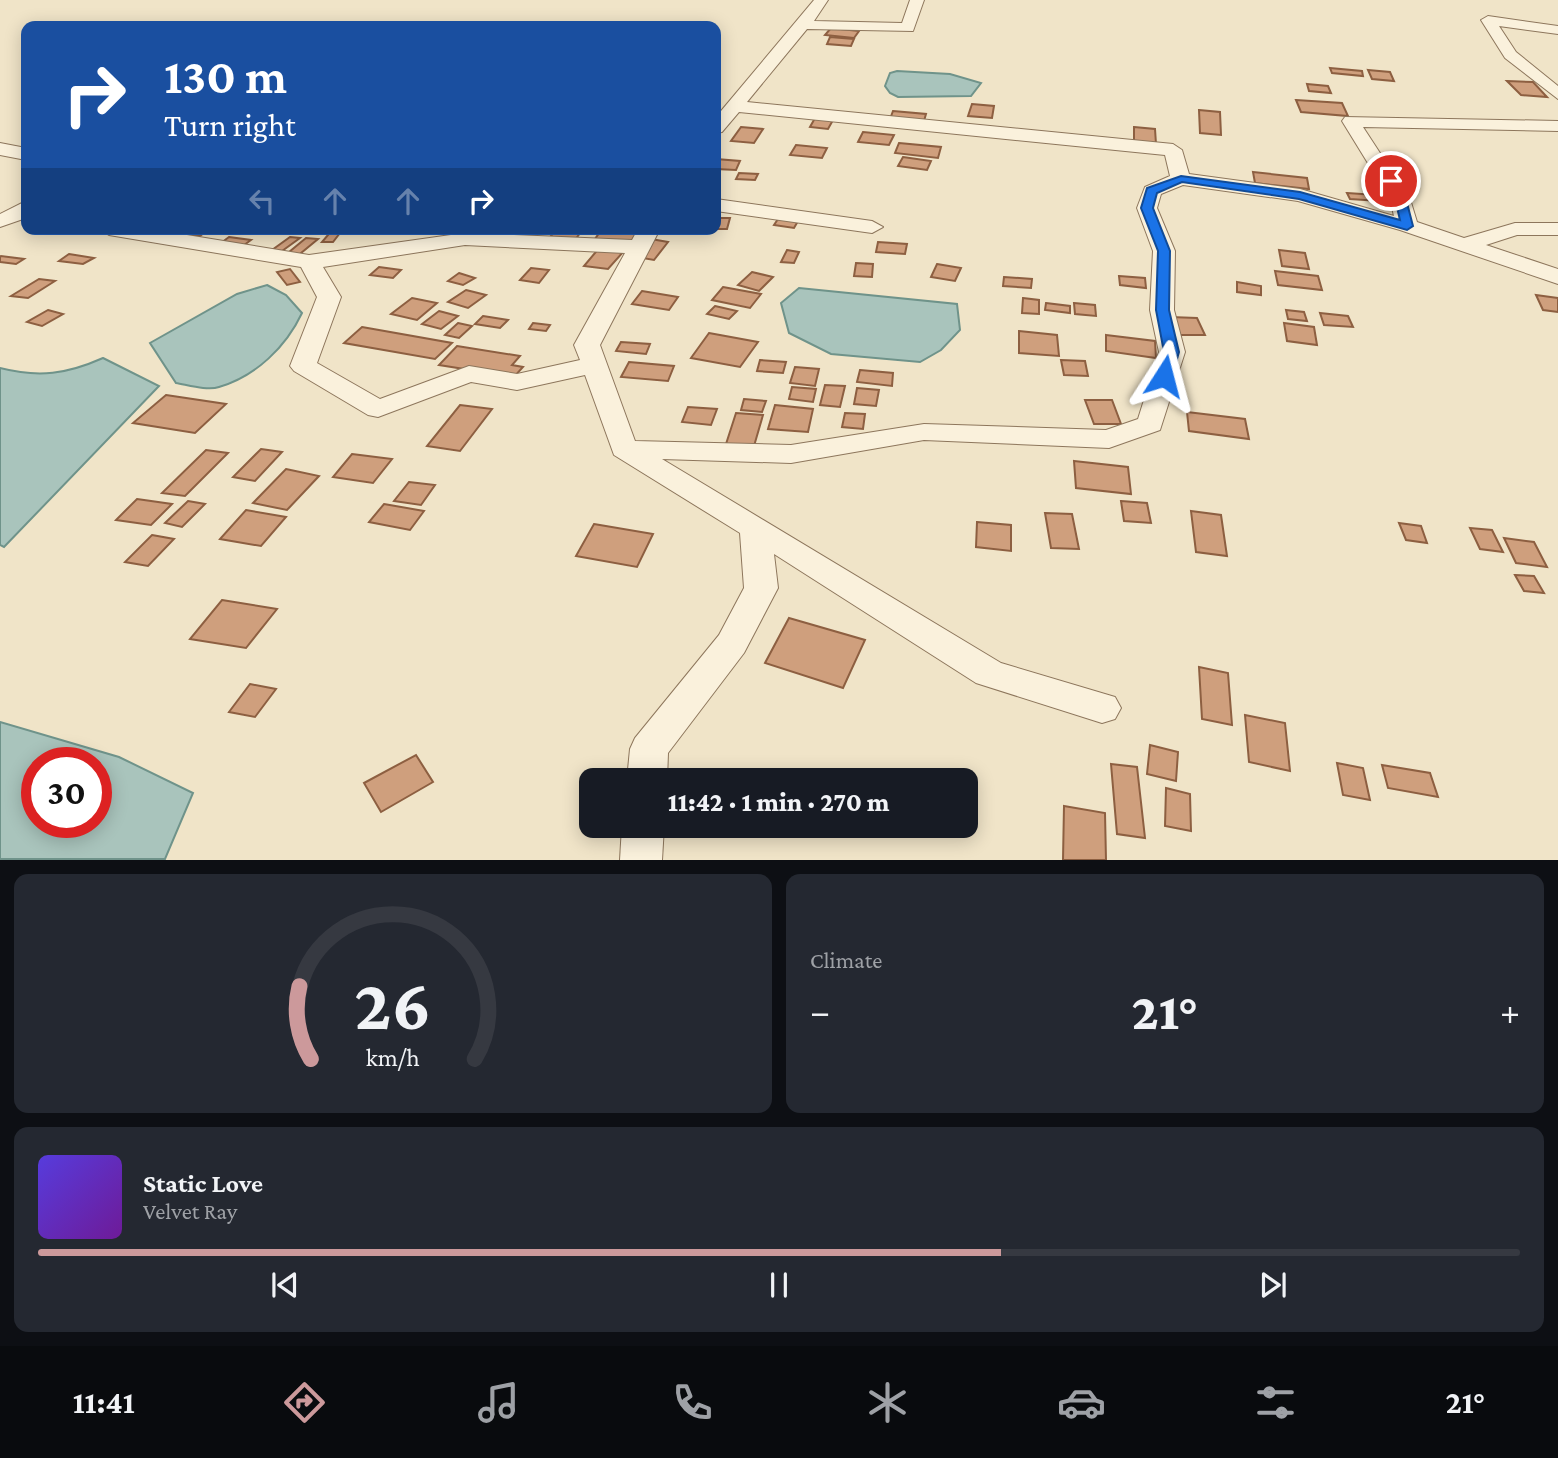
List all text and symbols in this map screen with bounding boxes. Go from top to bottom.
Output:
icon: right [49,49,140,140]
text: 130 m [164,49,287,104]
text: Turn right [164,107,296,143]
pin [1361,151,1421,211]
icon: arrive [1372,162,1410,200]
icon: left [243,182,281,220]
icon: ahead [316,182,354,220]
icon: ahead [389,182,427,220]
icon: right [462,182,500,220]
position arrow [1127,339,1201,413]
speed limit sign: 30 [21,747,112,838]
text: 11:42 · 1 min · 270 m [668,788,889,817]
text: Climate [810,947,882,973]
text: 26 [355,965,431,1046]
text: 21° [1132,982,1198,1040]
text: − [810,990,830,1032]
text: + [1500,990,1520,1032]
text: km/h [366,1044,420,1071]
text: Static Love [143,1169,263,1198]
text: Velvet Ray [143,1198,237,1224]
icon: previous [266,1266,304,1304]
icon: pause [760,1266,798,1304]
icon: next [1254,1266,1292,1304]
icon: directions [280,1378,329,1427]
icon: music [474,1378,523,1427]
icon: phone [668,1378,717,1427]
icon: climate [863,1378,912,1427]
icon: car [1057,1378,1106,1427]
icon: filters [1251,1378,1300,1427]
text: 11:41 [73,1384,135,1420]
text: 21° [1445,1384,1485,1420]

